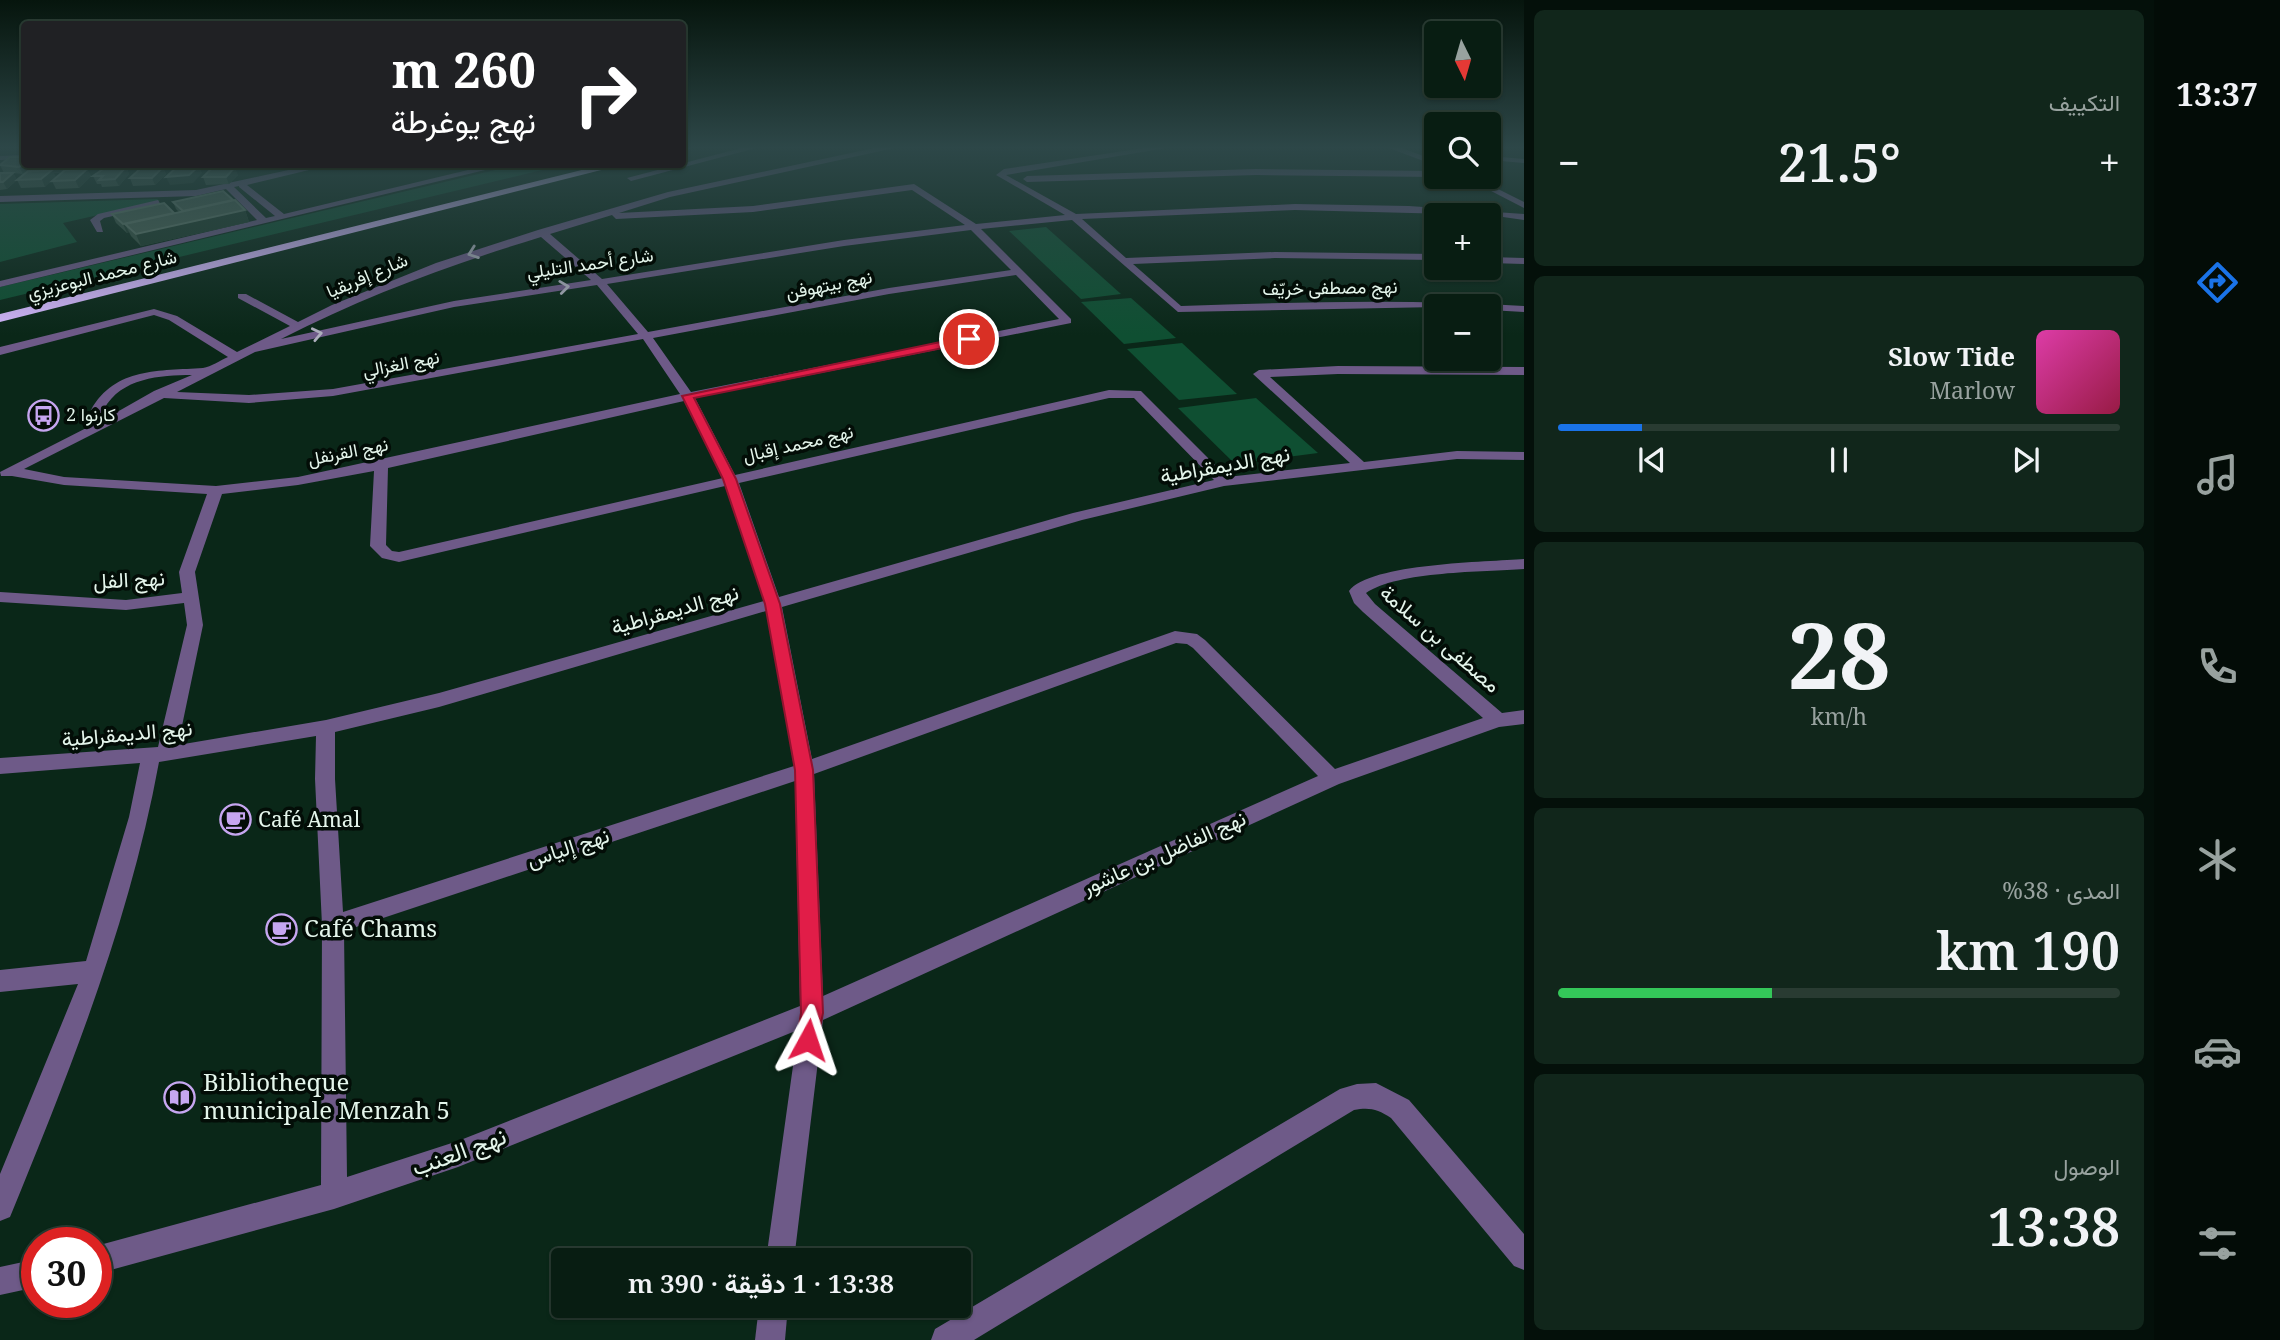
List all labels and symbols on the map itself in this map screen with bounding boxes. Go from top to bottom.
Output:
north arrow [1424,21,1502,98]
street label: شارع أحمد التليلي [525,242,655,288]
street label: شارع محمد البوعزيزي [25,244,180,308]
one-way arrow [467,245,479,259]
street label: شارع إفريقيا [322,247,411,304]
street label: نهج بيتهوفن [784,264,874,305]
street label: نهج مصطفى خريّف [1262,274,1398,301]
one-way arrow [558,279,570,294]
pin [939,309,999,369]
one-way arrow [311,328,323,342]
street label: نهج الغزالي [360,344,442,386]
bus stop icon: كارنوا 2 [26,398,60,432]
place label: كارنوا 2 [66,402,116,426]
street label: نهج محمد إقبال [740,419,855,468]
street label: نهج القرنفل [306,431,390,472]
street label: نهج الديمقراطية [1158,439,1292,490]
street label: نهج الفل [92,563,166,596]
street label: نهج الديمقراطية [608,577,742,642]
street label: مصطفى بن سلامة [1374,578,1507,698]
street label: نهج الديمقراطية [60,713,194,754]
cafe icon: Café Amal [218,803,252,837]
street label: نهج الفاضل بن عاشور [1076,803,1250,902]
place label: Café Amal [258,805,361,833]
street label: نهج إلياس [523,821,613,874]
place label: Café Chams [304,911,437,944]
cafe icon: Café Chams [264,912,298,946]
position arrow [771,1003,845,1077]
place label: Bibliotheque municipale Menzah 5 [203,1065,450,1126]
library icon: Bibliotheque municipale Menzah 5 [163,1080,197,1114]
street label: نهج العنب [407,1118,511,1185]
speed limit sign: 30 [21,1227,112,1318]

